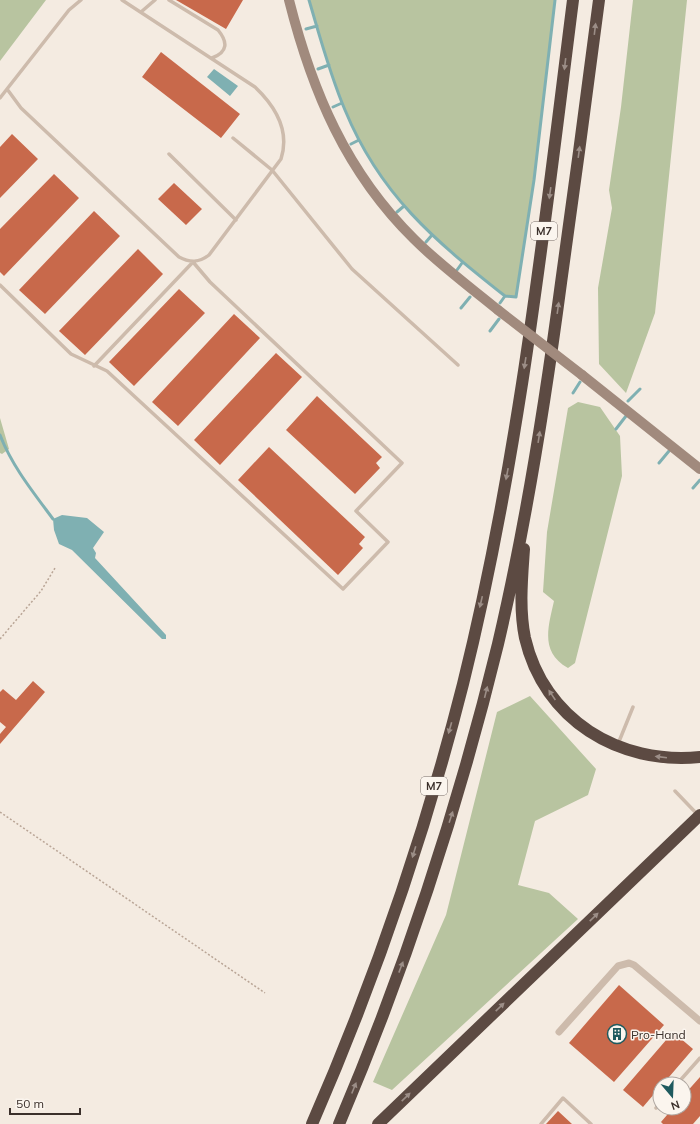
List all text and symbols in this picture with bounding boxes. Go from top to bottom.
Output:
one-way arrow [592,23,598,35]
one-way arrow [562,58,568,70]
one-way arrow [576,146,583,158]
one-way arrow [547,187,553,199]
road number: M7 [531,222,557,240]
one-way arrow [555,302,561,315]
one-way arrow [522,357,528,369]
one-way arrow [536,431,542,443]
one-way arrow [503,468,509,480]
one-way arrow [478,595,484,608]
one-way arrow [483,685,489,698]
one-way arrow [548,690,556,700]
one-way arrow [447,722,453,734]
one-way arrow [655,754,667,760]
road number: M7 [421,777,447,795]
one-way arrow [448,811,454,823]
one-way arrow [411,847,417,859]
one-way arrow [589,912,599,922]
one-way arrow [399,960,405,972]
one-way arrow [495,1002,505,1012]
building icon: Pro-Hand [606,1023,628,1045]
place label: Pro-Hand [631,1027,686,1042]
north arrow [652,1076,692,1116]
one-way arrow [351,1082,357,1094]
scale bar [10,1090,80,1116]
one-way arrow [401,1092,411,1102]
text: 50 m [16,1096,44,1111]
text: N [669,1097,681,1113]

